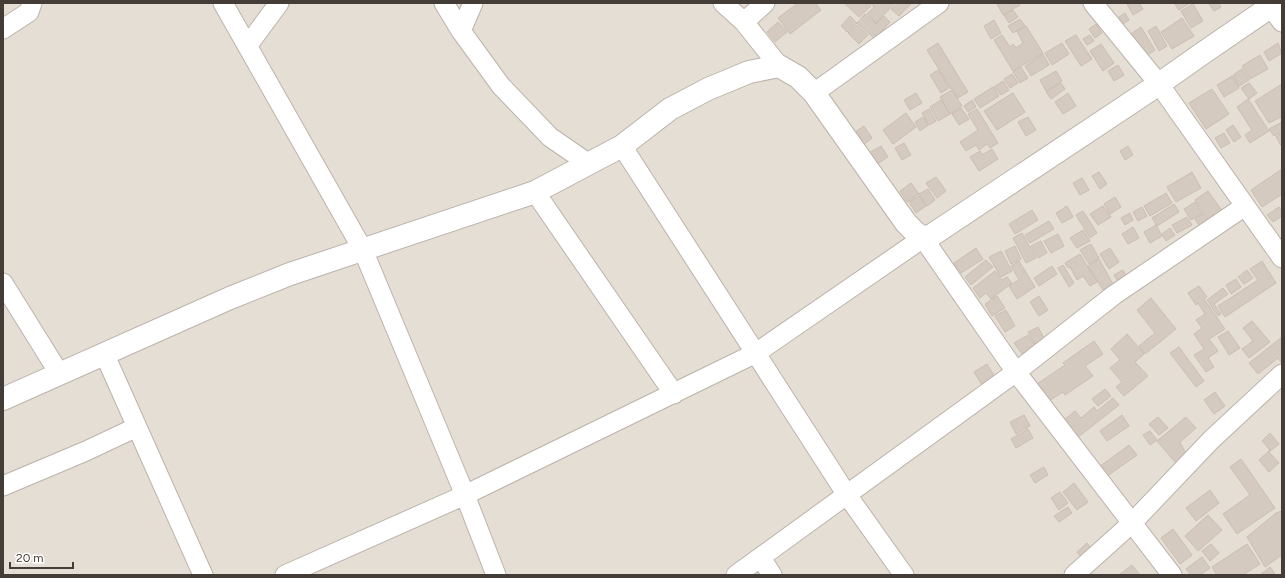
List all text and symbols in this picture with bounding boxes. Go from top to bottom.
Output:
scale bar [10,544,73,570]
text: 20 m [16,551,44,565]

